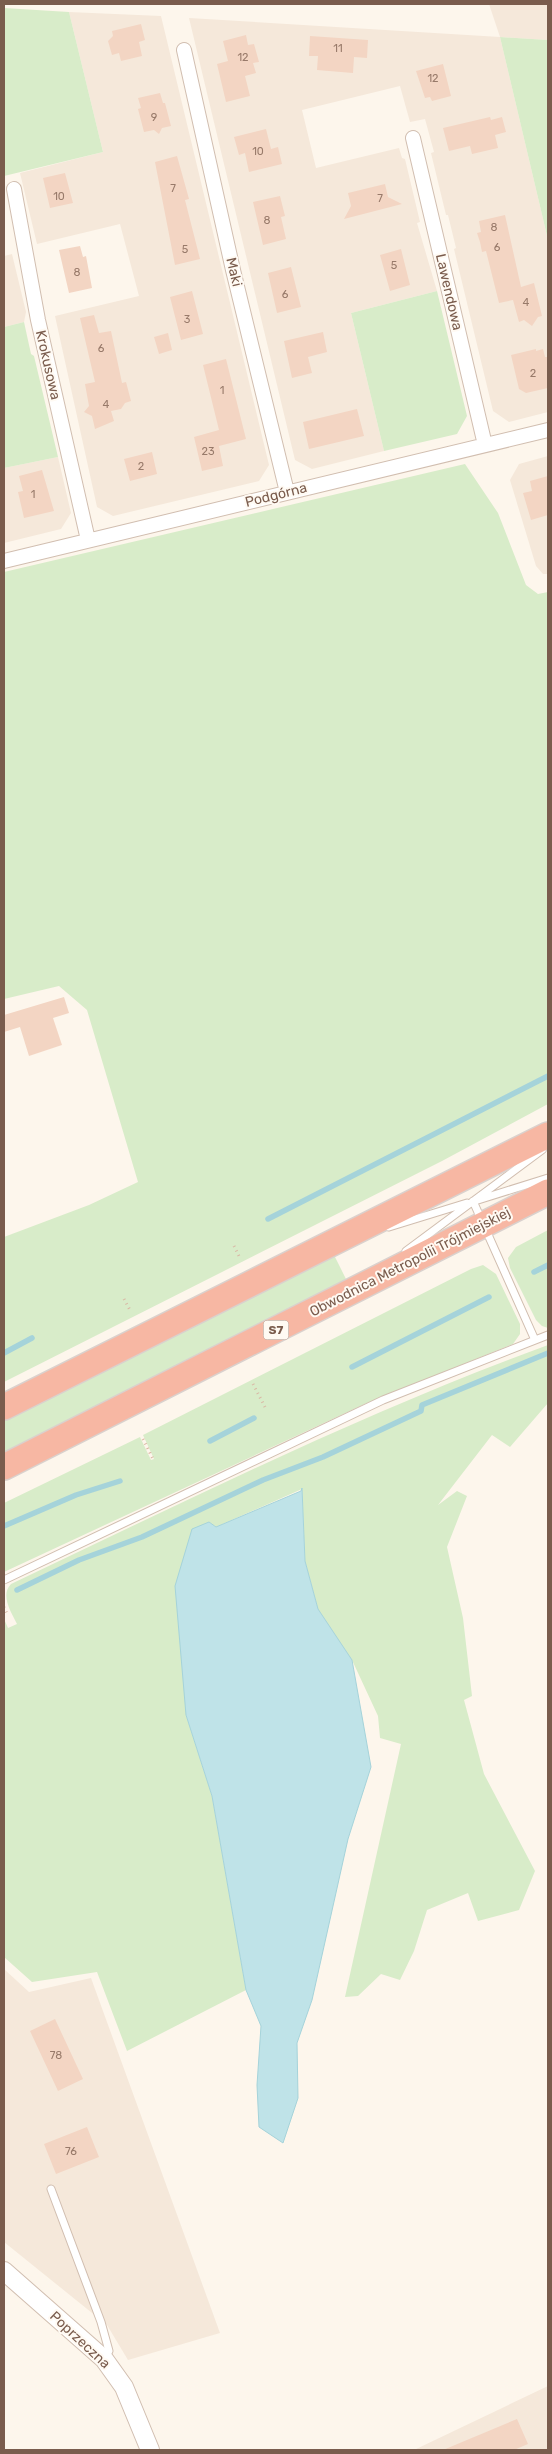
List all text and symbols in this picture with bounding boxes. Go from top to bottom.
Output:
house number: 11 [333,42,343,55]
house number: 12 [237,51,249,64]
house number: 12 [427,72,439,85]
house number: 9 [151,111,157,124]
house number: 10 [252,145,264,158]
house number: 7 [170,182,176,195]
house number: 10 [53,190,65,203]
house number: 7 [377,192,383,205]
house number: 8 [264,214,271,227]
house number: 8 [491,221,498,234]
house number: 6 [494,241,501,254]
house number: 5 [182,243,189,256]
street label: Lawendowa [432,252,466,332]
street label: Maki [222,256,246,288]
house number: 5 [391,259,398,272]
house number: 8 [74,266,81,279]
house number: 6 [282,288,289,301]
house number: 4 [523,296,530,309]
house number: 3 [184,313,191,326]
street label: Krokusowa [32,328,64,402]
house number: 6 [98,342,105,355]
house number: 2 [530,367,536,380]
house number: 1 [220,384,224,397]
house number: 4 [103,398,110,411]
house number: 23 [201,445,215,458]
house number: 2 [138,460,144,473]
street label: Podgórna [243,479,309,511]
house number: 1 [31,488,35,501]
street label: Obwodnica Metropolii Trójmiejskiej [307,1204,513,1320]
road number: S7 [264,1320,288,1340]
house number: 78 [50,2049,62,2062]
house number: 76 [65,2145,77,2158]
street label: Poprzeczna [46,2308,114,2372]

